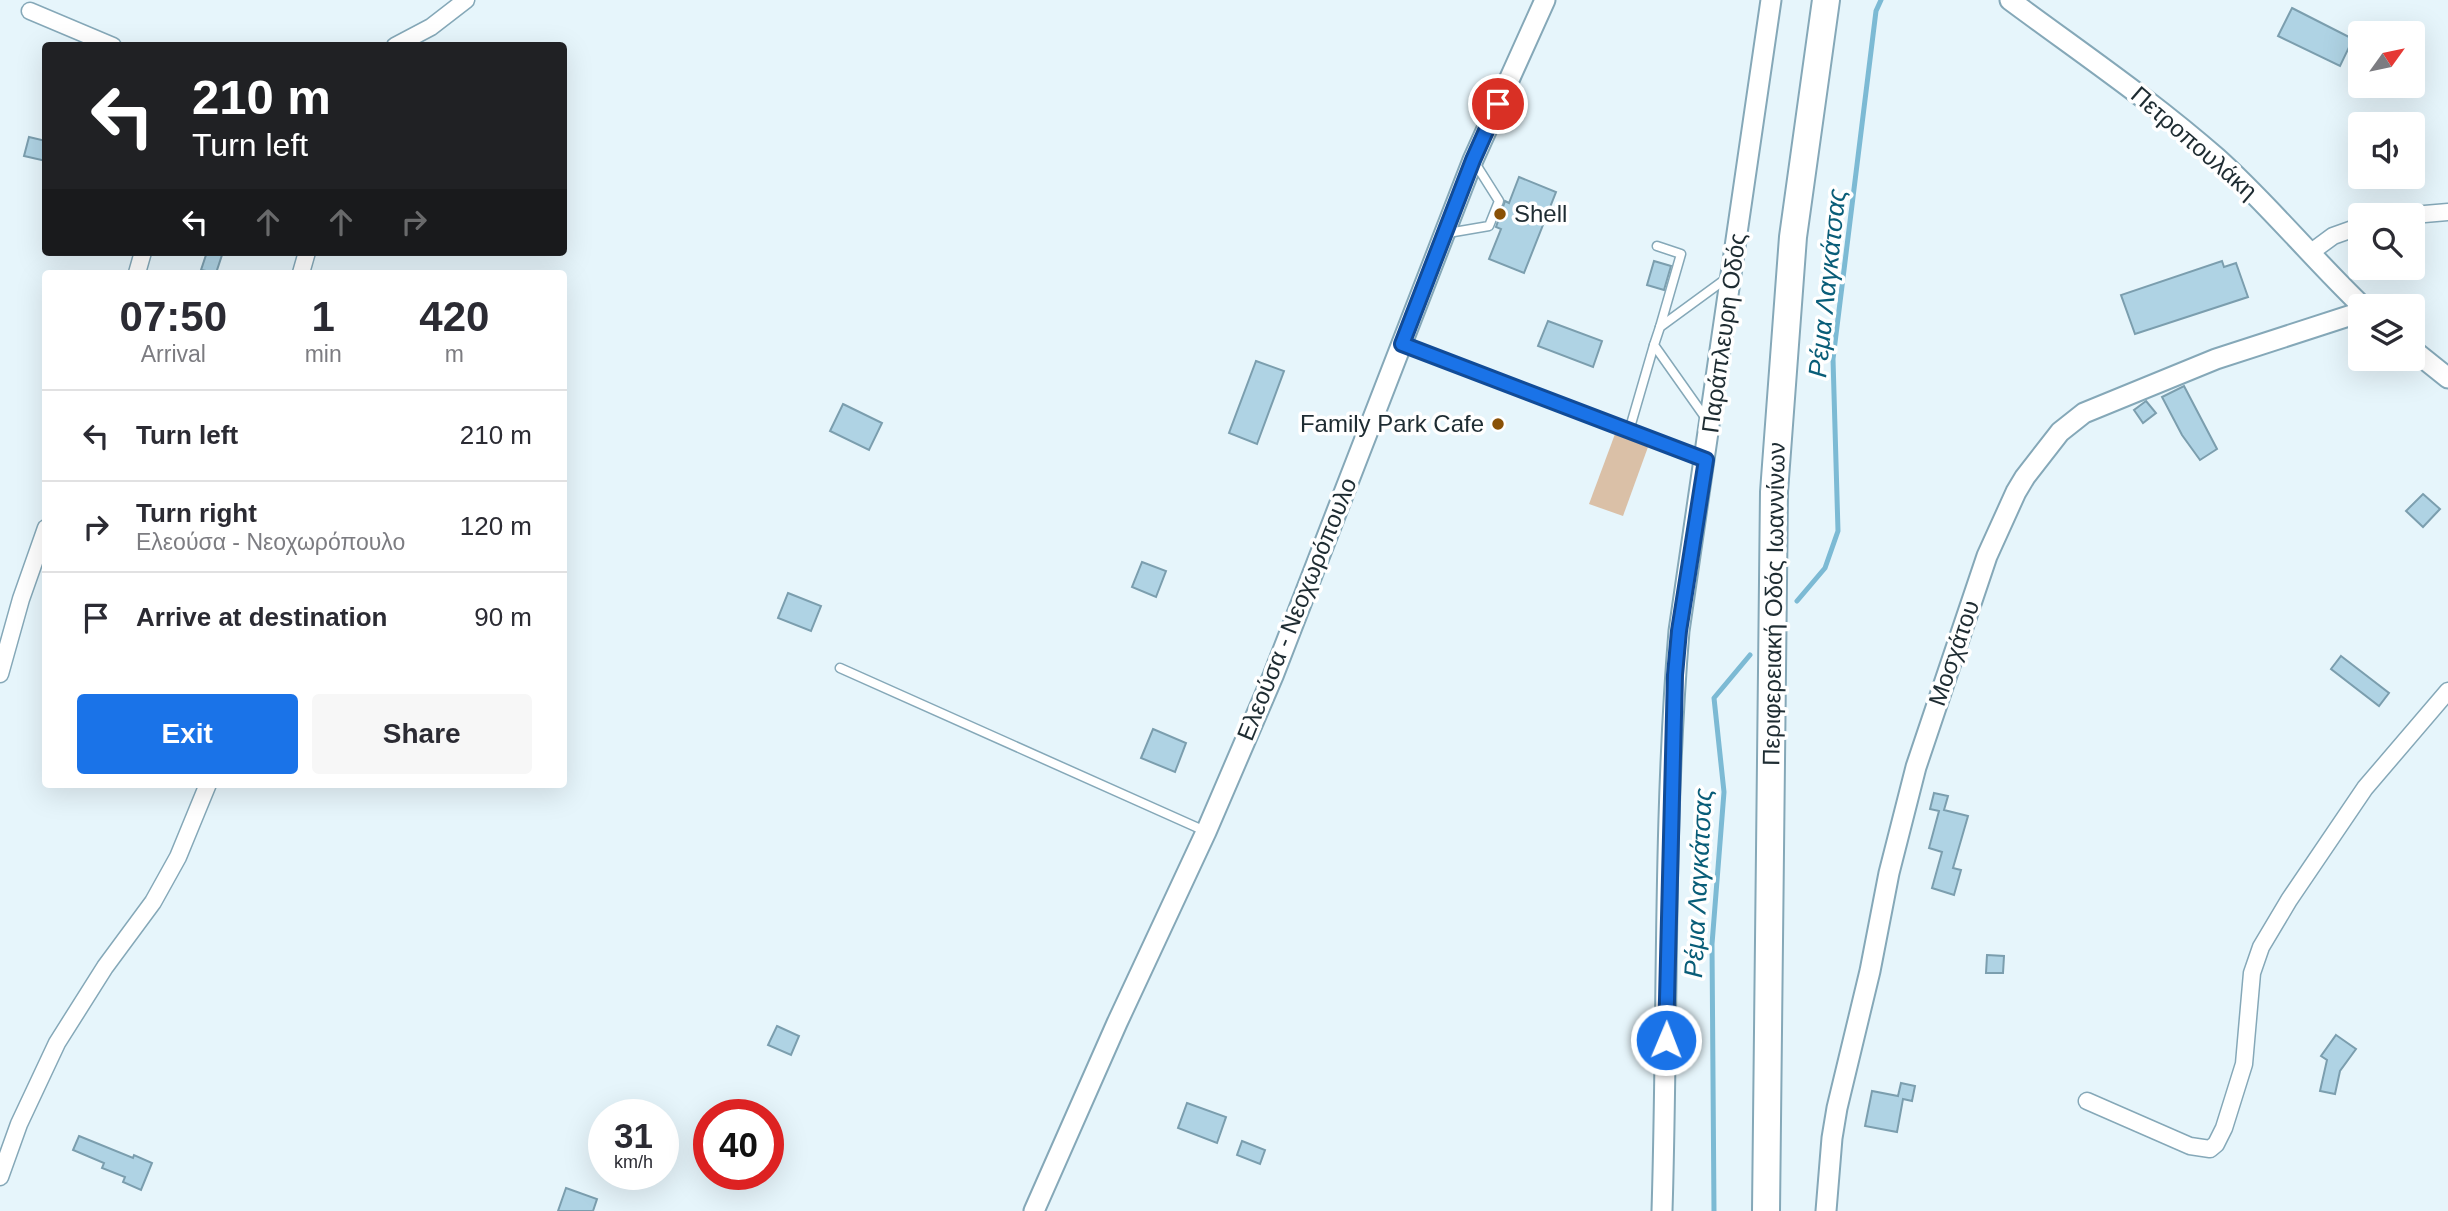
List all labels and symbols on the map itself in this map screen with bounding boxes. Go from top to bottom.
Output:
north arrow [2348,21,2426,98]
pin [1468,74,1528,134]
street label: Πετροπουλάκη [2126,81,2263,205]
water label: Ρέμα Λαγκάτσας [1802,187,1852,379]
place label: Shell [1514,200,1567,227]
marker: Shell [1492,206,1508,222]
street label: Παράπλευρη Οδός [1696,231,1751,435]
place label: Family Park Cafe [1300,410,1484,437]
marker: Family Park Cafe [1490,416,1506,432]
street label: Περιφερειακή Οδός Ιωαννίνων [1757,442,1790,766]
street label: Ελεούσα - Νεοχωρόπουλο [1231,474,1362,744]
street label: Μοσχάτου [1923,597,1984,709]
water label: Ρέμα Λαγκάτσας [1678,787,1718,979]
position arrow [1629,1003,1703,1077]
speed limit sign: 40 [693,1099,784,1190]

